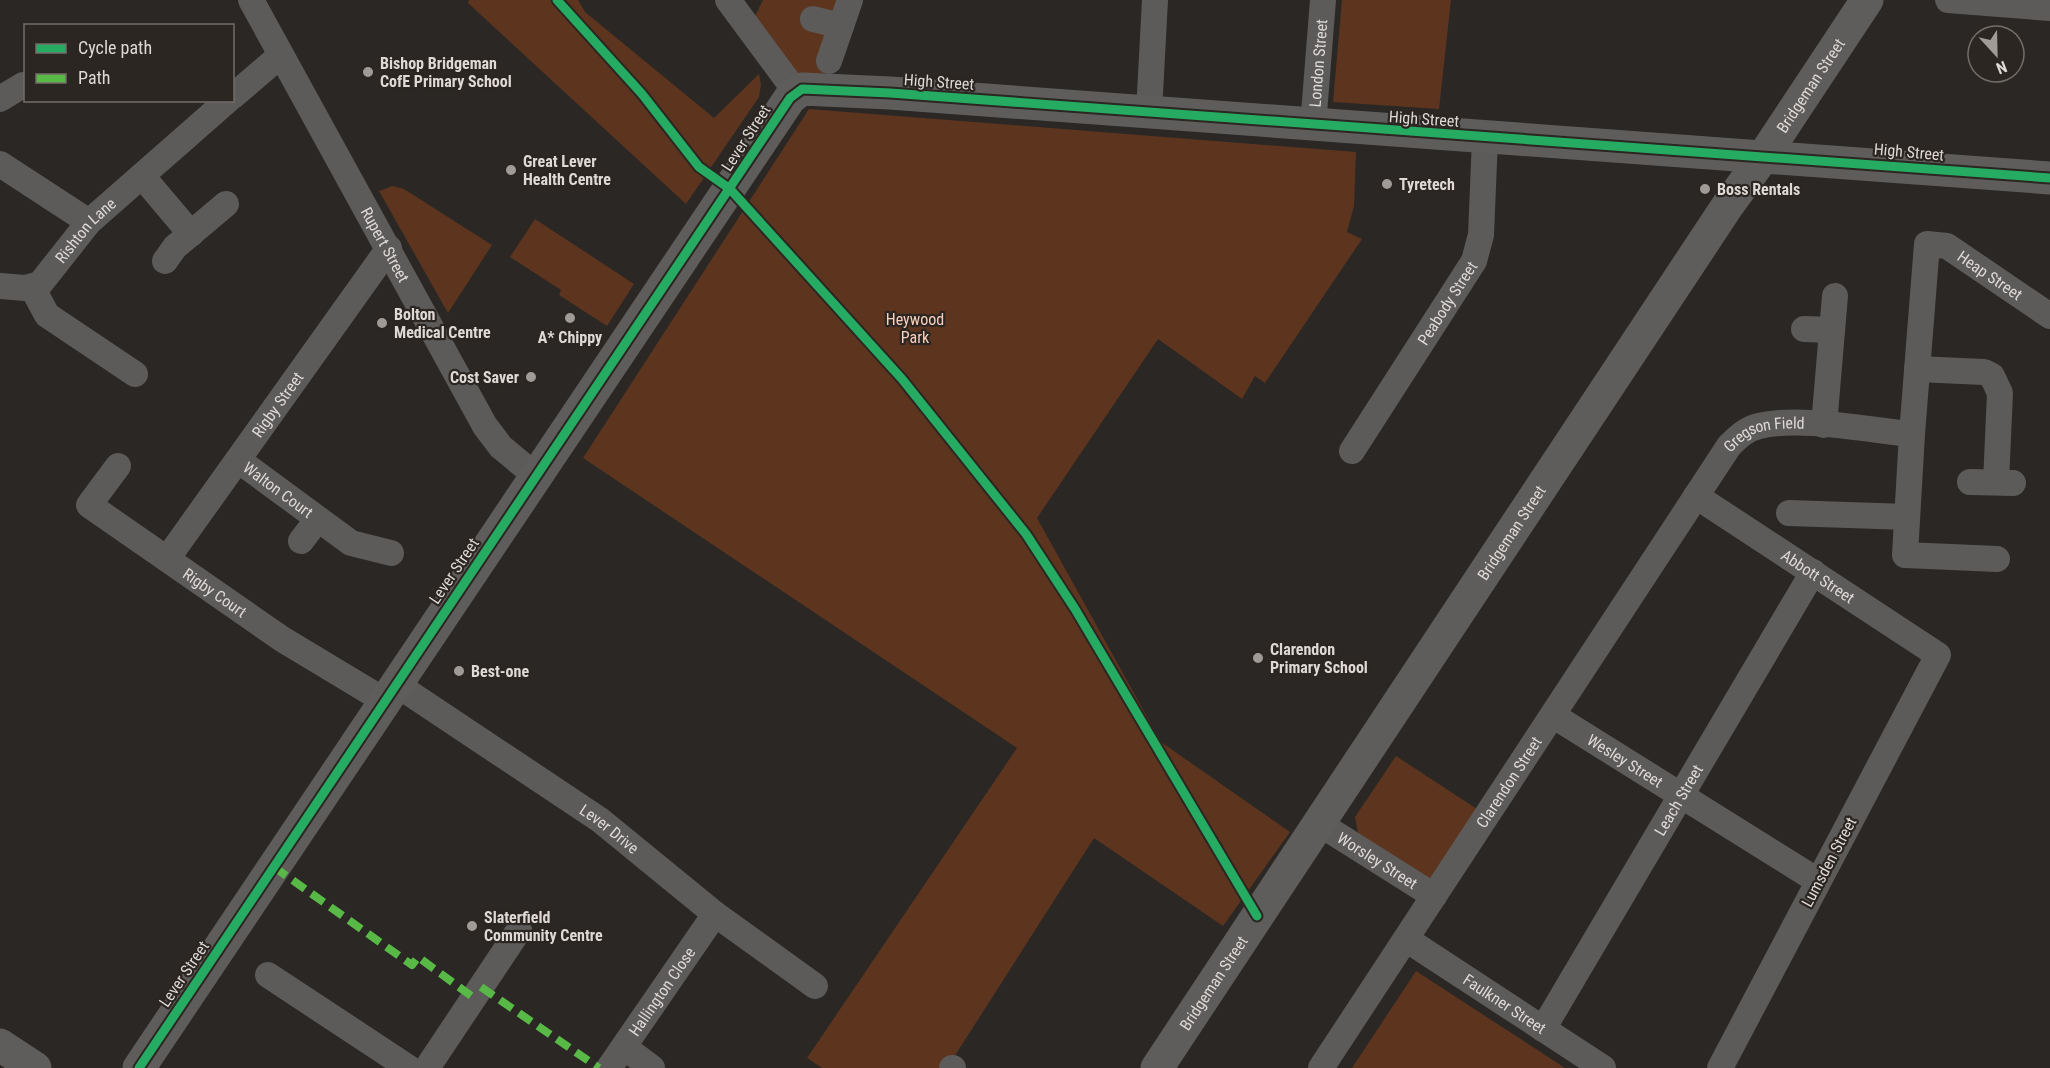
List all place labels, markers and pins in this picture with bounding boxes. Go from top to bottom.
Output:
place label: Bishop Bridgeman CofE Primary School [380,54,512,91]
marker: Bishop Bridgeman CofE Primary School [361,65,375,79]
place label: Great Lever Health Centre [523,152,611,189]
marker: Great Lever Health Centre [504,163,518,177]
place label: Tyretech [1399,175,1455,194]
marker: Tyretech [1380,177,1394,191]
place label: Boss Rentals [1717,180,1800,199]
marker: Boss Rentals [1698,182,1712,196]
place label: Bolton Medical Centre [394,305,491,342]
marker: A* Chippy [563,311,577,325]
marker: Bolton Medical Centre [375,316,389,330]
place label: A* Chippy [538,328,602,347]
place label: Cost Saver [450,368,519,387]
marker: Cost Saver [524,370,538,384]
place label: Clarendon Primary School [1270,640,1368,677]
marker: Clarendon Primary School [1251,651,1265,665]
place label: Best-one [471,662,529,681]
marker: Best-one [452,664,466,678]
place label: Slaterfield Community Centre [484,908,603,945]
marker: Slaterfield Community Centre [465,919,479,933]

